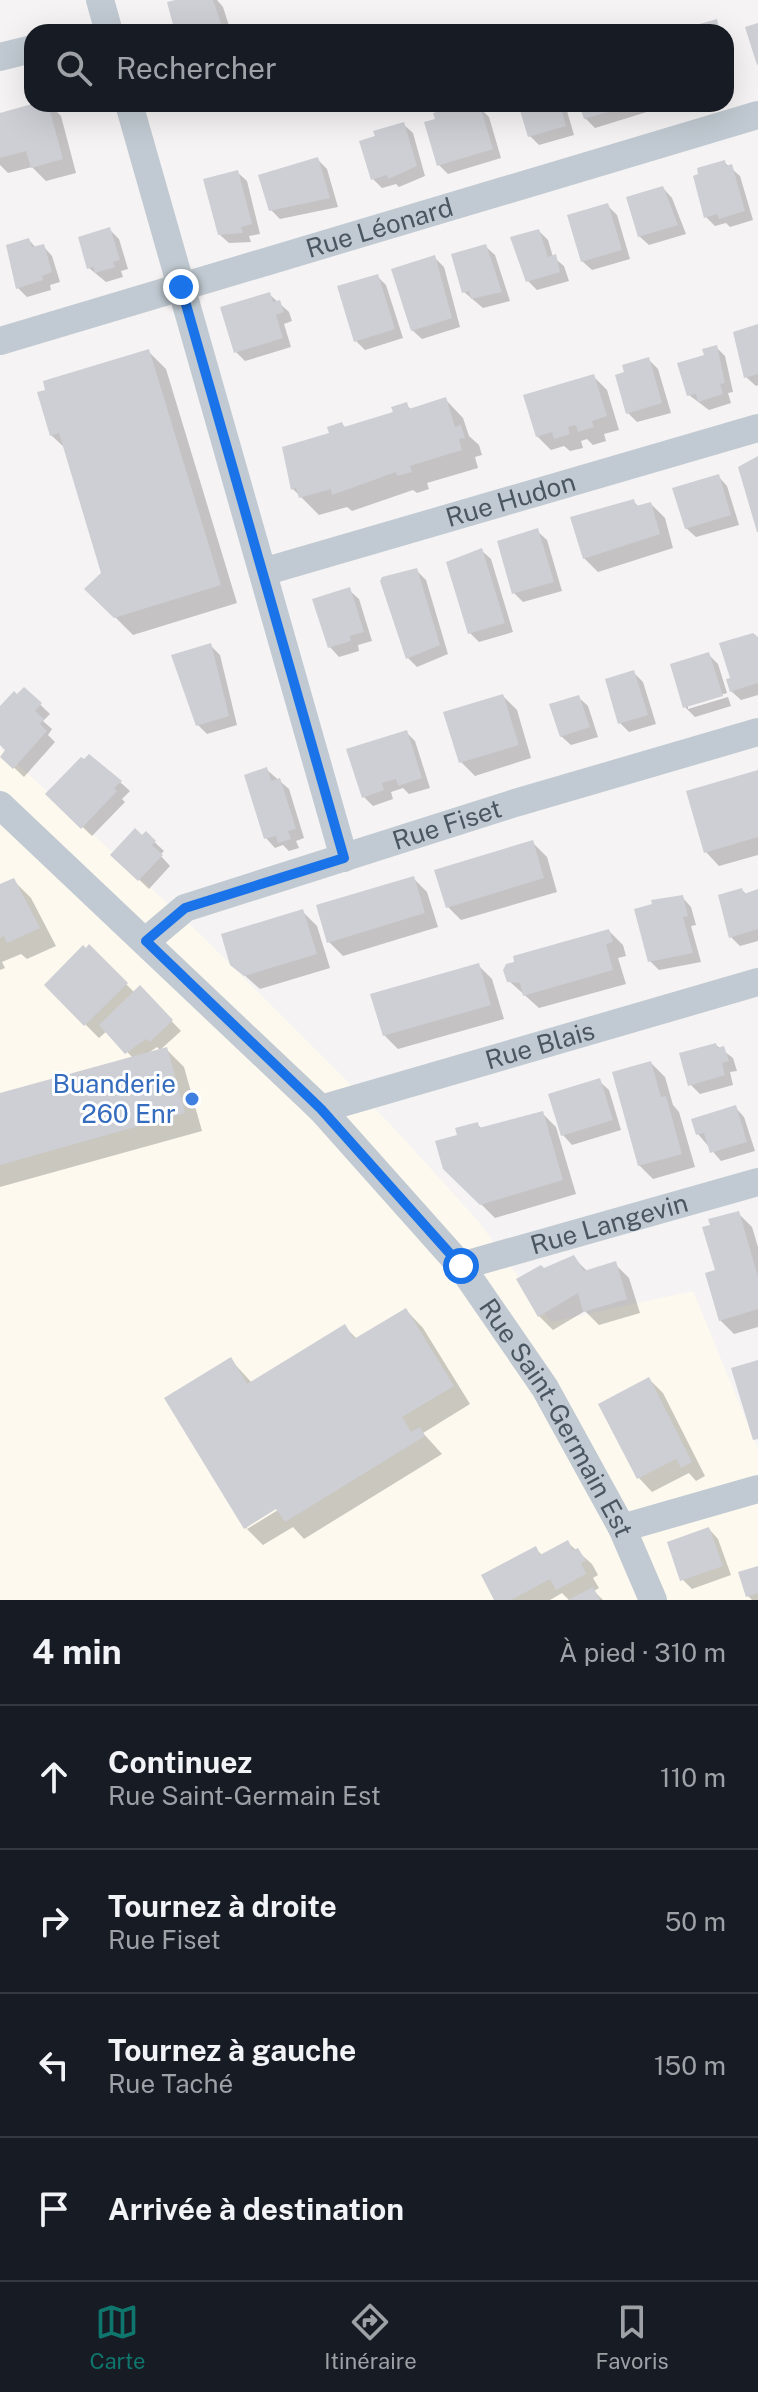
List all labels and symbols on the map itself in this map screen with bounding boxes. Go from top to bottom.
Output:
street label: Rue Léonard [302,191,457,264]
route end [163,269,199,305]
street label: Rue Hudon [442,466,579,533]
street label: Rue Fiset [388,792,505,856]
street label: Rue Blais [481,1014,598,1075]
place label: Buanderie 260 Enr [53,1068,176,1129]
marker: Buanderie 260 Enr [183,1090,201,1108]
street label: Rue Langevin [527,1187,691,1261]
route start [443,1248,479,1284]
street label: Rue Saint-Germain Est [473,1292,640,1541]

